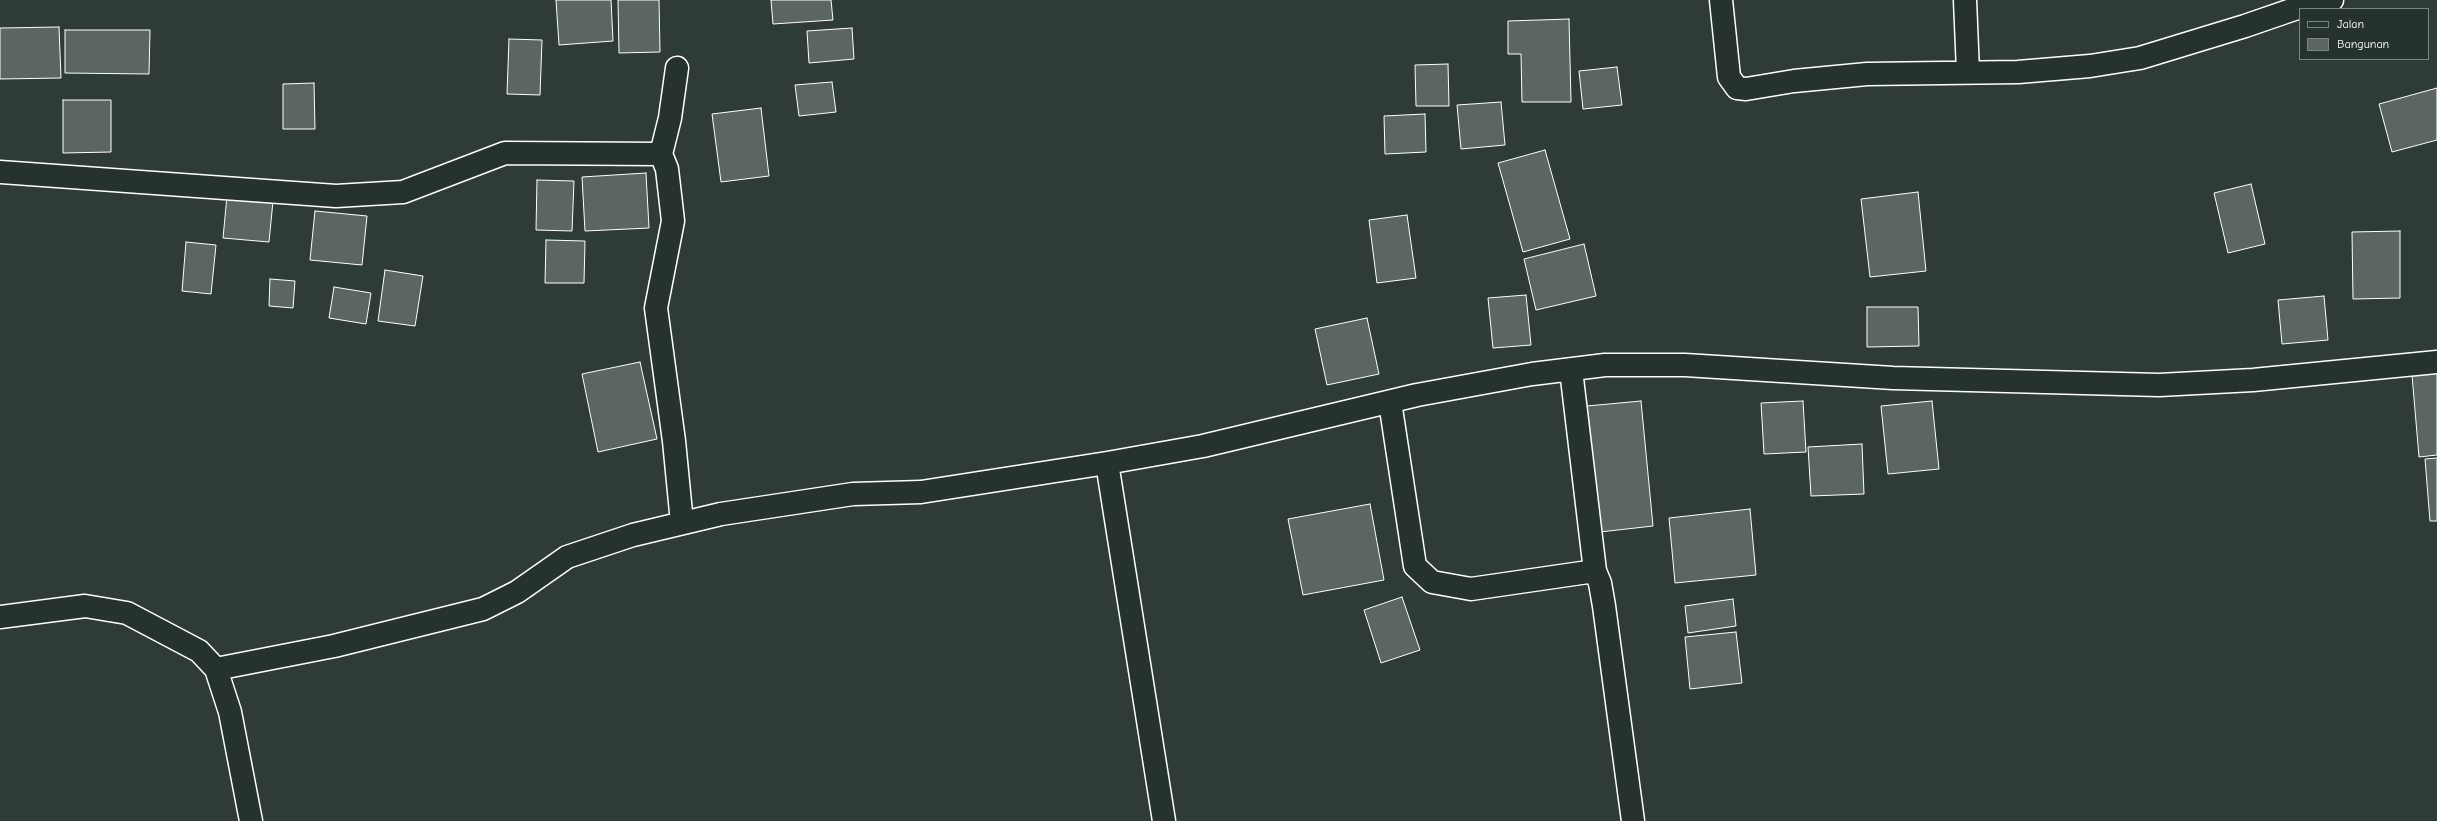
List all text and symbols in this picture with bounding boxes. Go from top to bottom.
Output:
legend [2299,8,2429,60]
text: Jalan [2337,17,2364,31]
text: Bangunan [2337,37,2389,51]

